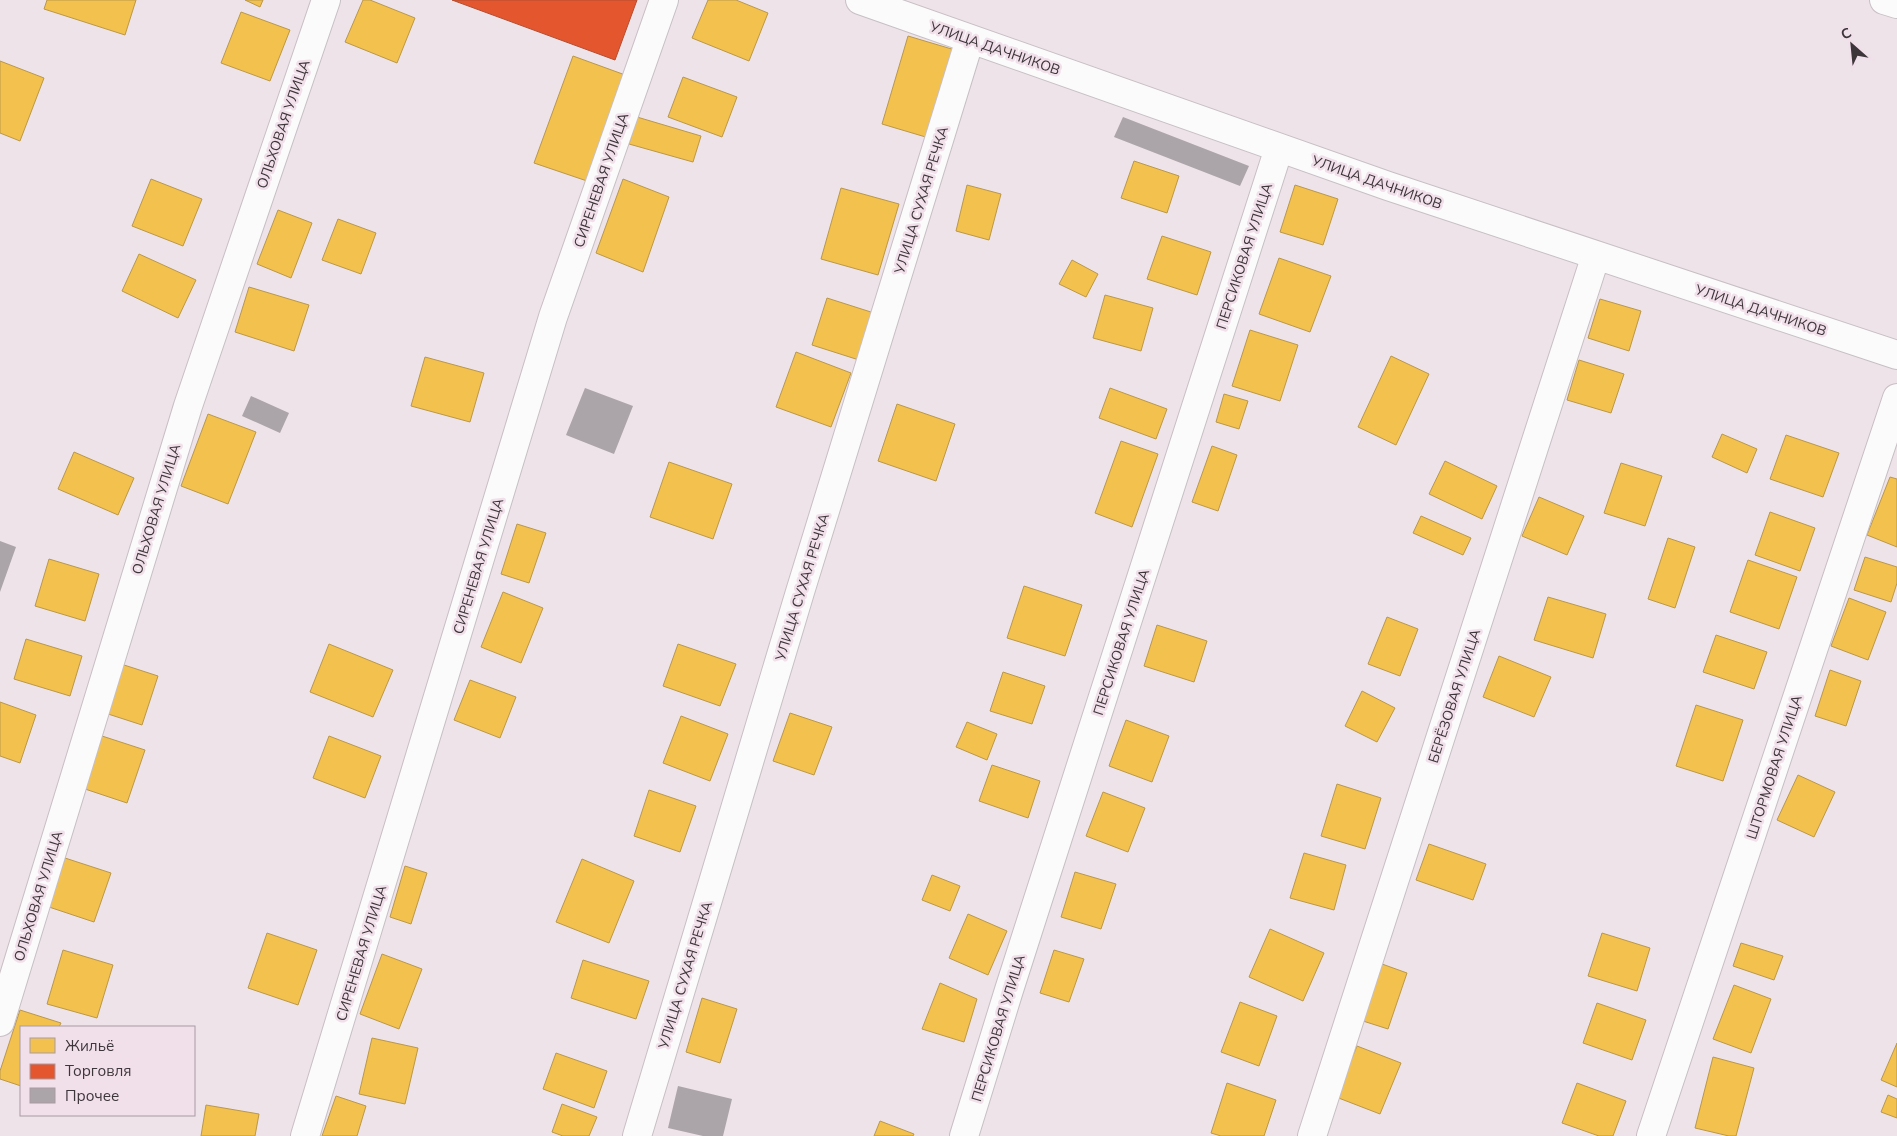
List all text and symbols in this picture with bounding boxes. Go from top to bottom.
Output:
street label: УЛИЦА ДАЧНИКОВ [926,17,1063,79]
north arrow [1827,20,1877,70]
text: С [1838,23,1854,44]
street label: ОЛЬХОВАЯ УЛИЦА [252,56,314,191]
street label: СИРЕНЕВАЯ УЛИЦА [569,110,633,250]
street label: УЛИЦА СУХАЯ РЕЧКА [890,123,952,277]
street label: УЛИЦА ДАЧНИКОВ [1308,151,1445,213]
street label: ПЕРСИКОВАЯ УЛИЦА [1212,180,1276,331]
street label: УЛИЦА ДАЧНИКОВ [1692,280,1829,340]
street label: ОЛЬХОВАЯ УЛИЦА [128,441,185,576]
street label: СИРЕНЕВАЯ УЛИЦА [449,495,507,636]
street label: УЛИЦА СУХАЯ РЕЧКА [771,510,833,664]
street label: ПЕРСИКОВАЯ УЛИЦА [1089,566,1153,717]
street label: БЕРЁЗОВАЯ УЛИЦА [1424,626,1484,765]
street label: ШТОРМОВАЯ УЛИЦА [1742,692,1806,841]
street label: ОЛЬХОВАЯ УЛИЦА [10,828,67,963]
street label: СИРЕНЕВАЯ УЛИЦА [332,882,390,1023]
street label: УЛИЦА СУХАЯ РЕЧКА [654,898,716,1052]
street label: ПЕРСИКОВАЯ УЛИЦА [967,952,1029,1104]
legend [20,1026,195,1116]
text: Жильё [65,1036,114,1055]
text: Торговля [65,1061,132,1080]
text: Прочее [65,1086,119,1105]

